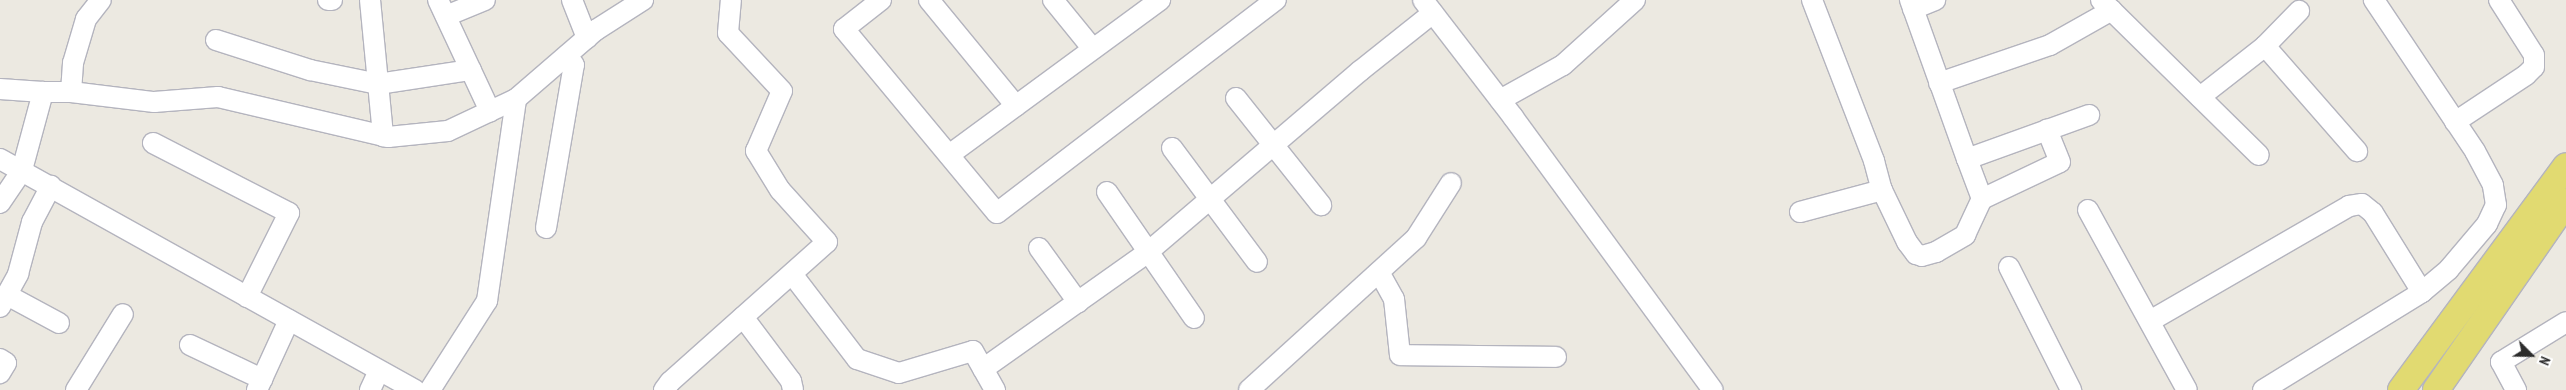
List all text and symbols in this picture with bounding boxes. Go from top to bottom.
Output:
north arrow [2506,330,2556,380]
text: N [2535,354,2555,368]

